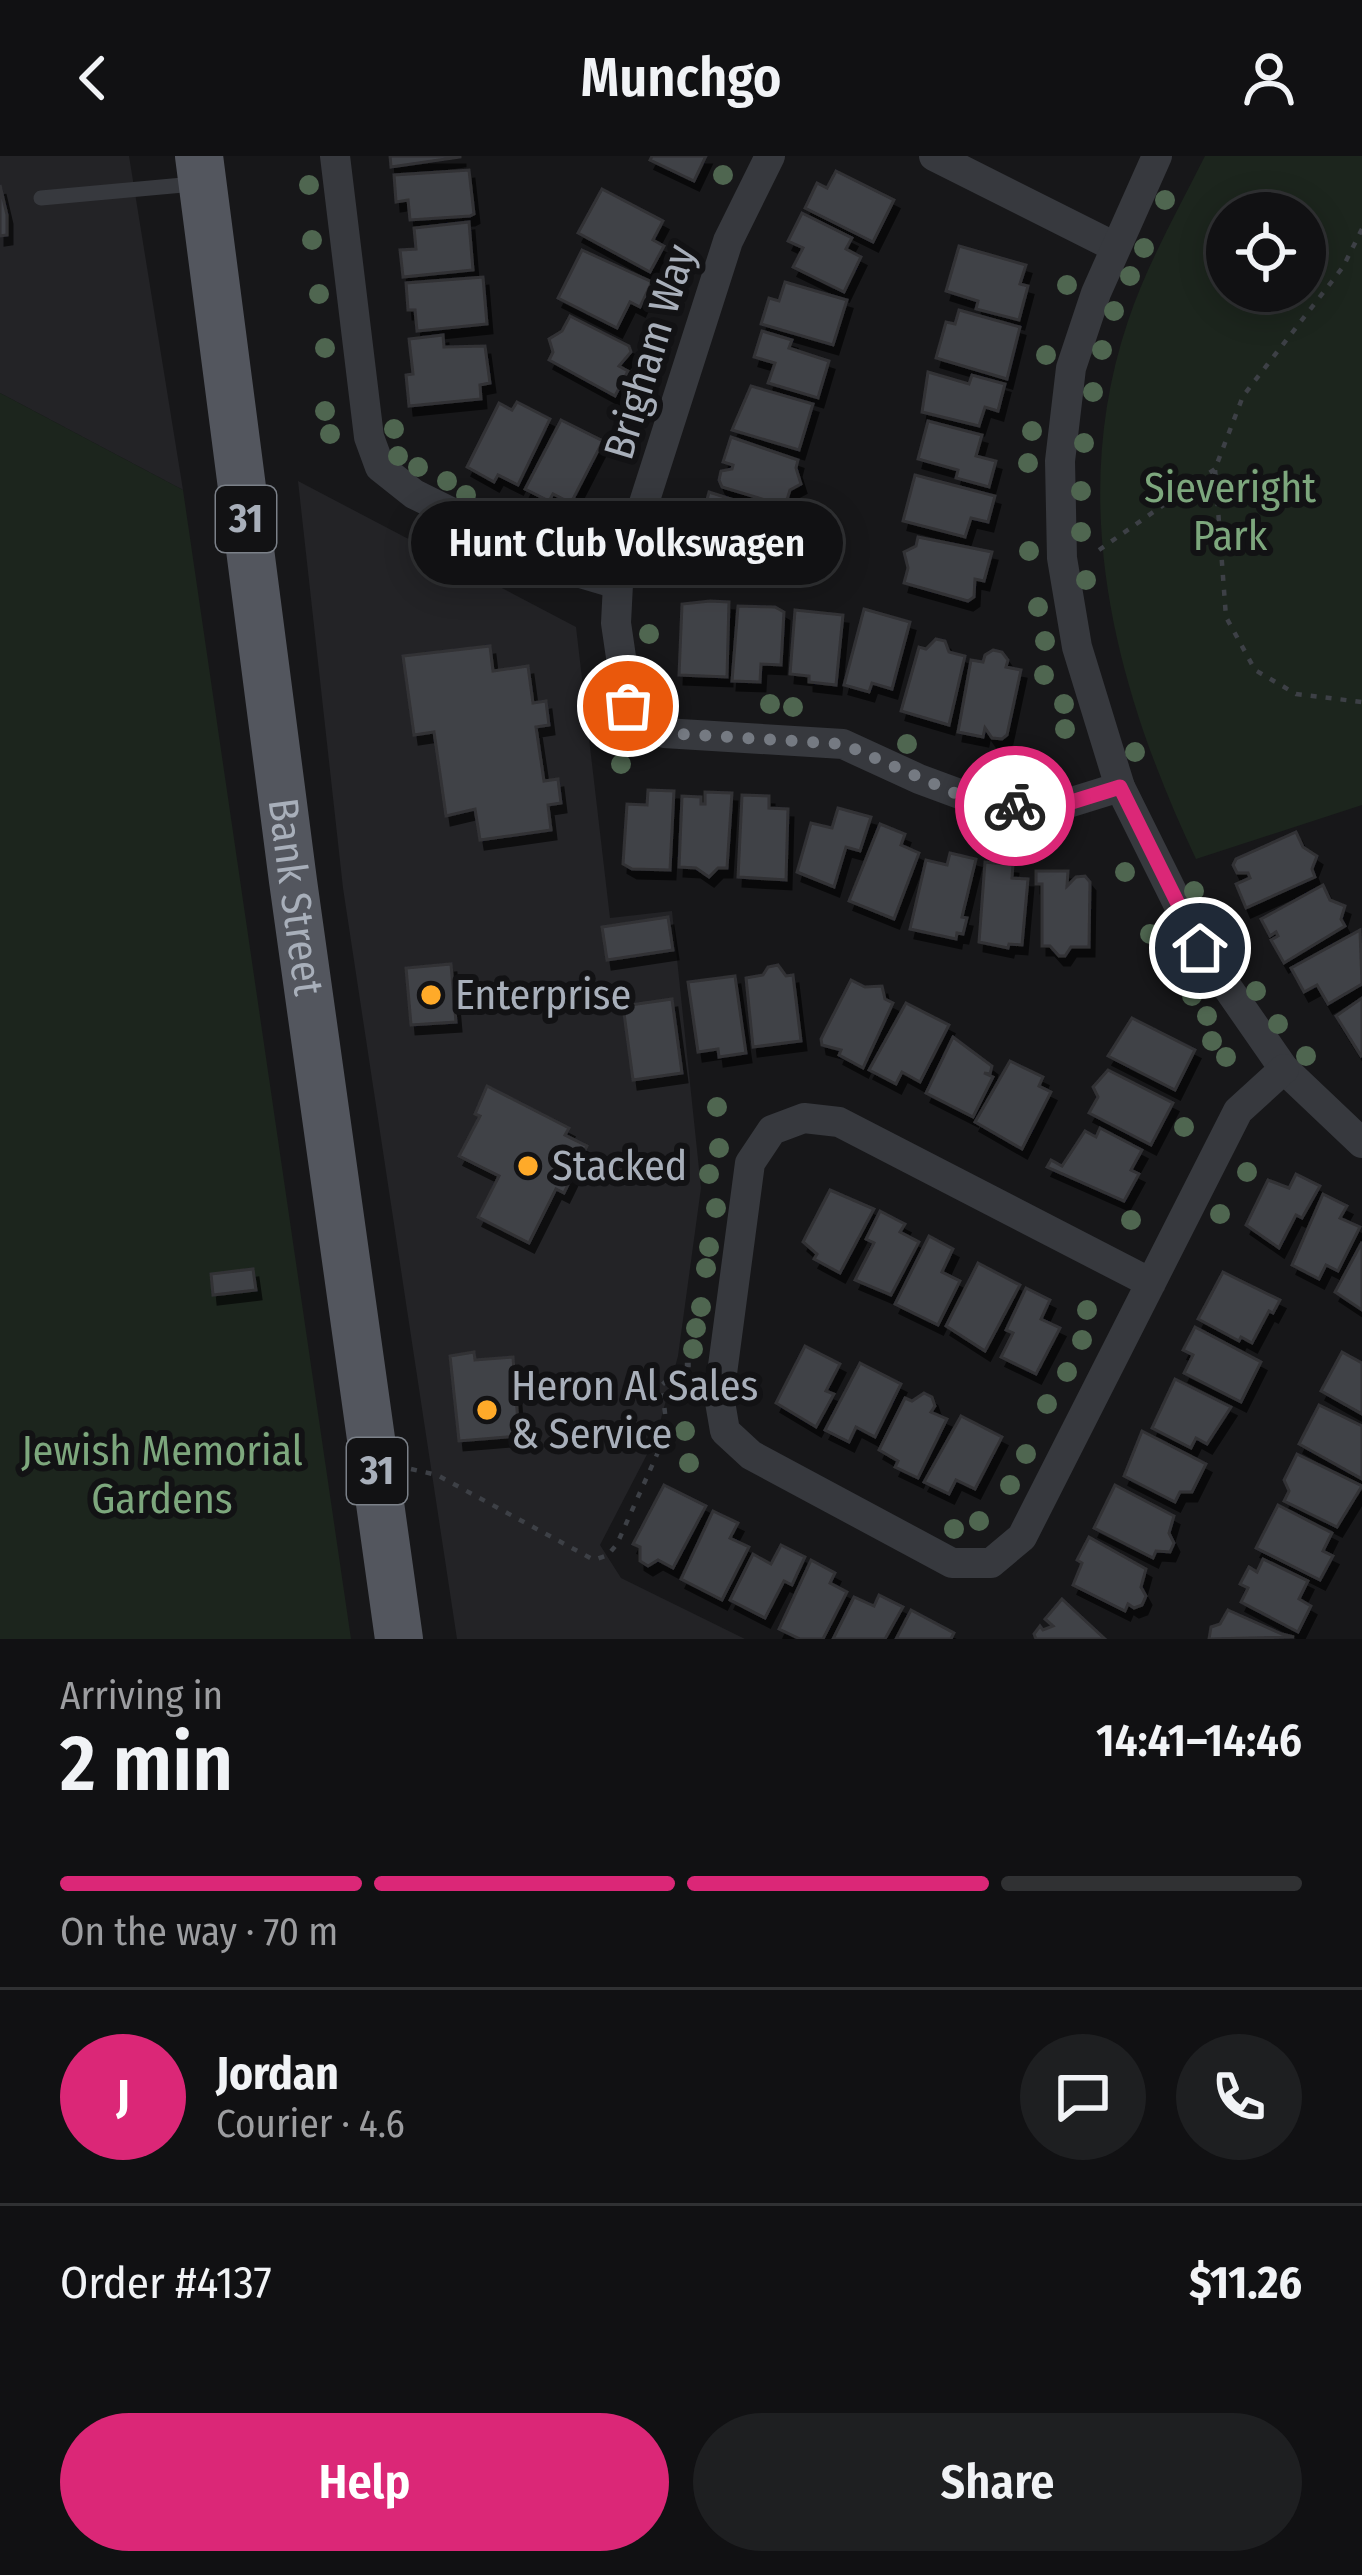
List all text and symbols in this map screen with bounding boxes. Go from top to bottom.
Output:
icon: back [60,45,126,111]
icon: person [1236,45,1302,111]
text: Munchgo [580,46,782,110]
map controls [1206,192,1326,312]
button: locate [1206,192,1326,312]
street label: Brigham Way [594,238,706,465]
park label: Sieveright Park [1144,463,1316,561]
road number: 31 [216,486,276,552]
callout: Hunt Club Volkswagen [412,502,844,586]
text: Hunt Club Volkswagen [449,520,805,566]
pin [577,655,679,757]
icon: bag [595,673,661,739]
courier [955,746,1075,866]
icon: bike [982,773,1048,839]
street label: Bank Street [257,795,334,999]
pin [1149,897,1251,999]
icon: home [1167,915,1233,981]
place label: Enterprise [455,970,631,1020]
marker: Enterprise [418,982,444,1008]
place label: Stacked [552,1141,687,1191]
marker: Stacked [515,1153,541,1179]
place label: Heron Al Sales & Service [511,1361,758,1459]
marker: Heron Al Sales & Service [474,1397,500,1423]
park label: Jewish Memorial Gardens [21,1426,303,1524]
road number: 31 [347,1438,407,1504]
text: Arriving in [60,1673,223,1719]
text: 14:41–14:46 [1096,1714,1302,1768]
text: 2 min [60,1717,233,1811]
text: On the way · 70 m [60,1909,338,1955]
button: chat [1020,2034,1146,2160]
button: phone [1176,2034,1302,2160]
text: Jordan [216,2047,339,2101]
text: J [116,2070,130,2124]
text: Courier · 4.6 [216,2101,405,2147]
text: Order #4137 [60,2256,272,2310]
text: $11.26 [1189,2256,1302,2310]
button: Help [60,2413,669,2551]
button: Share [693,2413,1302,2551]

